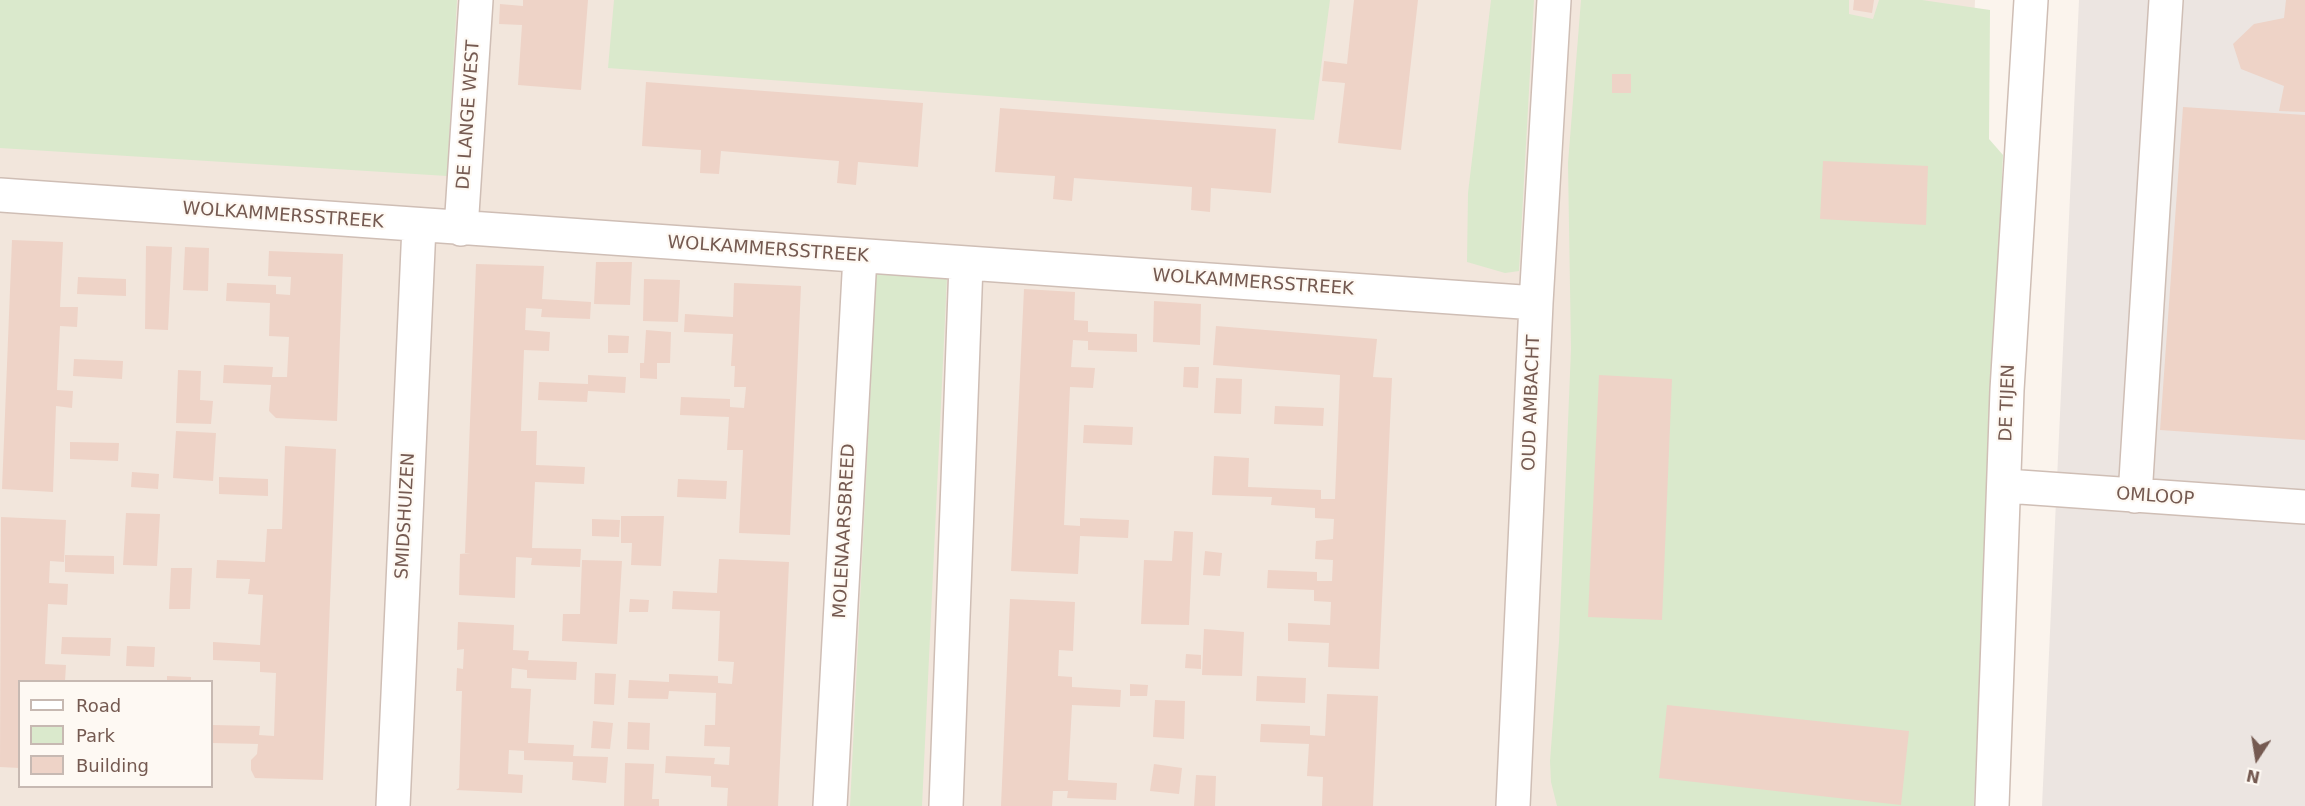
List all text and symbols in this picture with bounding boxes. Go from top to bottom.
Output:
street label: DE LANGE WEST [453,40,485,190]
street label: WOLKAMMERSSTREEK [182,198,384,234]
street label: WOLKAMMERSSTREEK [667,232,869,268]
street label: WOLKAMMERSSTREEK [1152,265,1354,301]
street label: OUD AMBACHT [1519,335,1545,471]
street label: DE TIJEN [1996,364,2020,442]
street label: MOLENAARSBREED [830,443,860,619]
street label: SMIDSHUIZEN [392,452,420,580]
street label: OMLOOP [2115,483,2195,511]
legend [18,680,213,788]
text: Road [76,695,121,716]
text: Park [76,725,115,746]
north arrow [2227,728,2287,788]
text: Building [76,755,149,776]
text: N [2245,765,2262,787]

